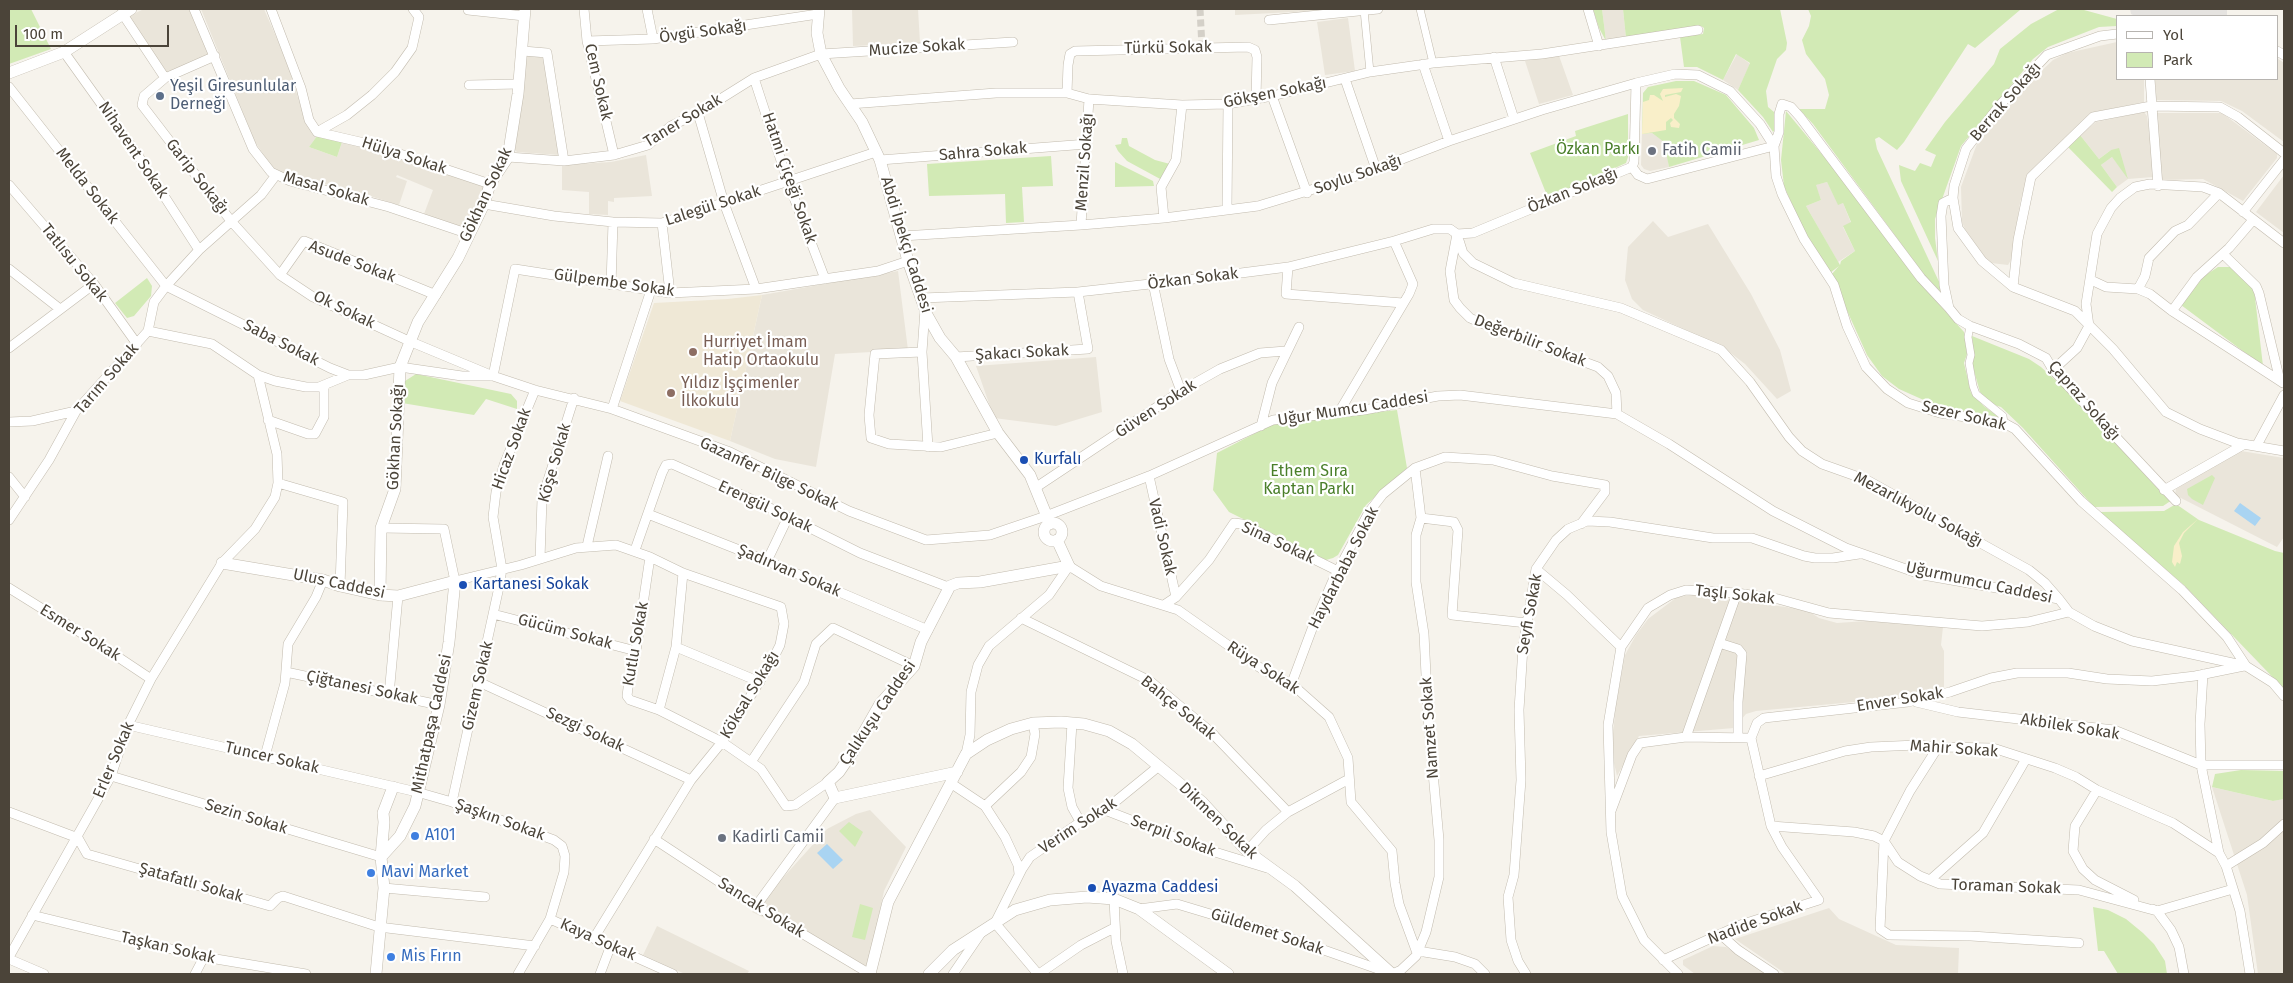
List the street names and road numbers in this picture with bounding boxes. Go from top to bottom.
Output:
street label: Övgü Sokağı [658,16,748,48]
street label: Mucize Sokak [868,35,966,61]
street label: Türkü Sokak [1124,38,1212,58]
street label: Cem Sokak [580,42,616,122]
street label: Berrak Sokağı [1966,58,2046,146]
street label: Gökşen Sokağı [1222,74,1328,112]
street label: Taner Sokak [641,90,725,152]
street label: Nihavent Sokak [94,98,172,202]
street label: Hatmi Çiçeği Sokak [758,110,820,246]
street label: Menzil Sokağı [1072,112,1098,212]
street label: Hülya Sokak [359,133,449,179]
street label: Garip Sokağı [162,135,232,219]
street label: Sahra Sokak [938,139,1028,165]
street label: Melda Sokak [51,144,123,228]
street label: Gökhan Sokak [456,145,516,245]
street label: Soylu Sokağı [1312,151,1404,199]
street label: Özkan Sokağı [1525,164,1621,218]
street label: Masal Sokak [281,168,371,210]
street label: Abdi İpekçi Caddesi [876,174,936,316]
street label: Lalegül Sokak [663,182,763,230]
street label: Tatlısu Sokak [37,220,111,306]
street label: Asude Sokak [306,237,398,287]
street label: Özkan Sokak [1147,264,1239,294]
street label: Gülpembe Sokak [553,265,675,301]
street label: Ok Sokak [310,287,378,333]
street label: Değerbilir Sokak [1471,311,1589,371]
street label: Saba Sokak [240,316,322,370]
street label: Tarım Sokak [71,340,143,418]
street label: Şakacı Sokak [975,341,1069,365]
street label: Çapraz Sokağı [2044,357,2124,445]
street label: Güven Sokak [1112,376,1200,442]
street label: Gökhan Sokağı [384,383,408,491]
street label: Uğur Mumcu Caddesi [1276,388,1430,430]
street label: Sezer Sokak [1920,397,2008,435]
street label: Hicaz Sokak [488,405,536,493]
street label: Köşe Sokak [534,421,576,505]
street label: Gazanfer Bilge Sokak [697,433,841,515]
street label: Mezarlıkyolu Sokağı [1850,468,1986,552]
street label: Erengül Sokak [715,477,815,537]
street label: Vadi Sokak [1144,497,1180,577]
street label: Haydarbaba Sokak [1305,504,1383,632]
street label: Sina Sokak [1238,518,1318,568]
street label: Şadırvan Sokak [734,541,844,601]
street label: Uğurmumcu Caddesi [1904,558,2054,608]
street label: Ulus Caddesi [291,565,387,603]
street label: Seyfi Sokak [1513,572,1547,656]
street label: Taşlı Sokak [1694,581,1776,609]
street label: Kutlu Sokak [619,600,653,688]
street label: Esmer Sokak [36,601,124,665]
street label: Gücüm Sokak [516,610,614,654]
street label: Rüya Sokak [1223,637,1303,699]
street label: Gizem Sokak [458,639,498,733]
street label: Köksal Sokağı [716,648,784,742]
street label: Mithatpaşa Caddesi [408,653,456,795]
street label: Çalıkuşu Caddesi [836,657,920,769]
street label: Çiğtanesi Sokak [305,667,419,709]
street label: Bahçe Sokak [1137,672,1219,744]
street label: Namzet Sokak [1417,677,1443,779]
street label: Enver Sokak [1855,684,1945,716]
street label: Sezgi Sokak [543,704,627,756]
street label: Akbilek Sokak [2019,710,2121,744]
street label: Erler Sokak [89,719,139,801]
street label: Mahir Sokak [1909,736,1999,762]
street label: Tuncer Sokak [223,738,321,778]
street label: Dikmen Sokak [1175,779,1261,863]
street label: Verim Sokak [1036,794,1120,858]
street label: Sezin Sokak [202,795,290,839]
street label: Şaşkın Sokak [453,795,547,845]
street label: Serpil Sokak [1128,811,1218,861]
street label: Şatafatlı Sokak [137,859,245,907]
street label: Sancak Sokak [714,874,808,942]
street label: Toraman Sokak [1951,875,2061,899]
street label: Nadide Sokak [1705,897,1805,949]
street label: Güldemet Sokak [1208,905,1326,959]
street label: Kaya Sokak [557,915,639,965]
street label: Taşkan Sokak [119,928,217,968]

